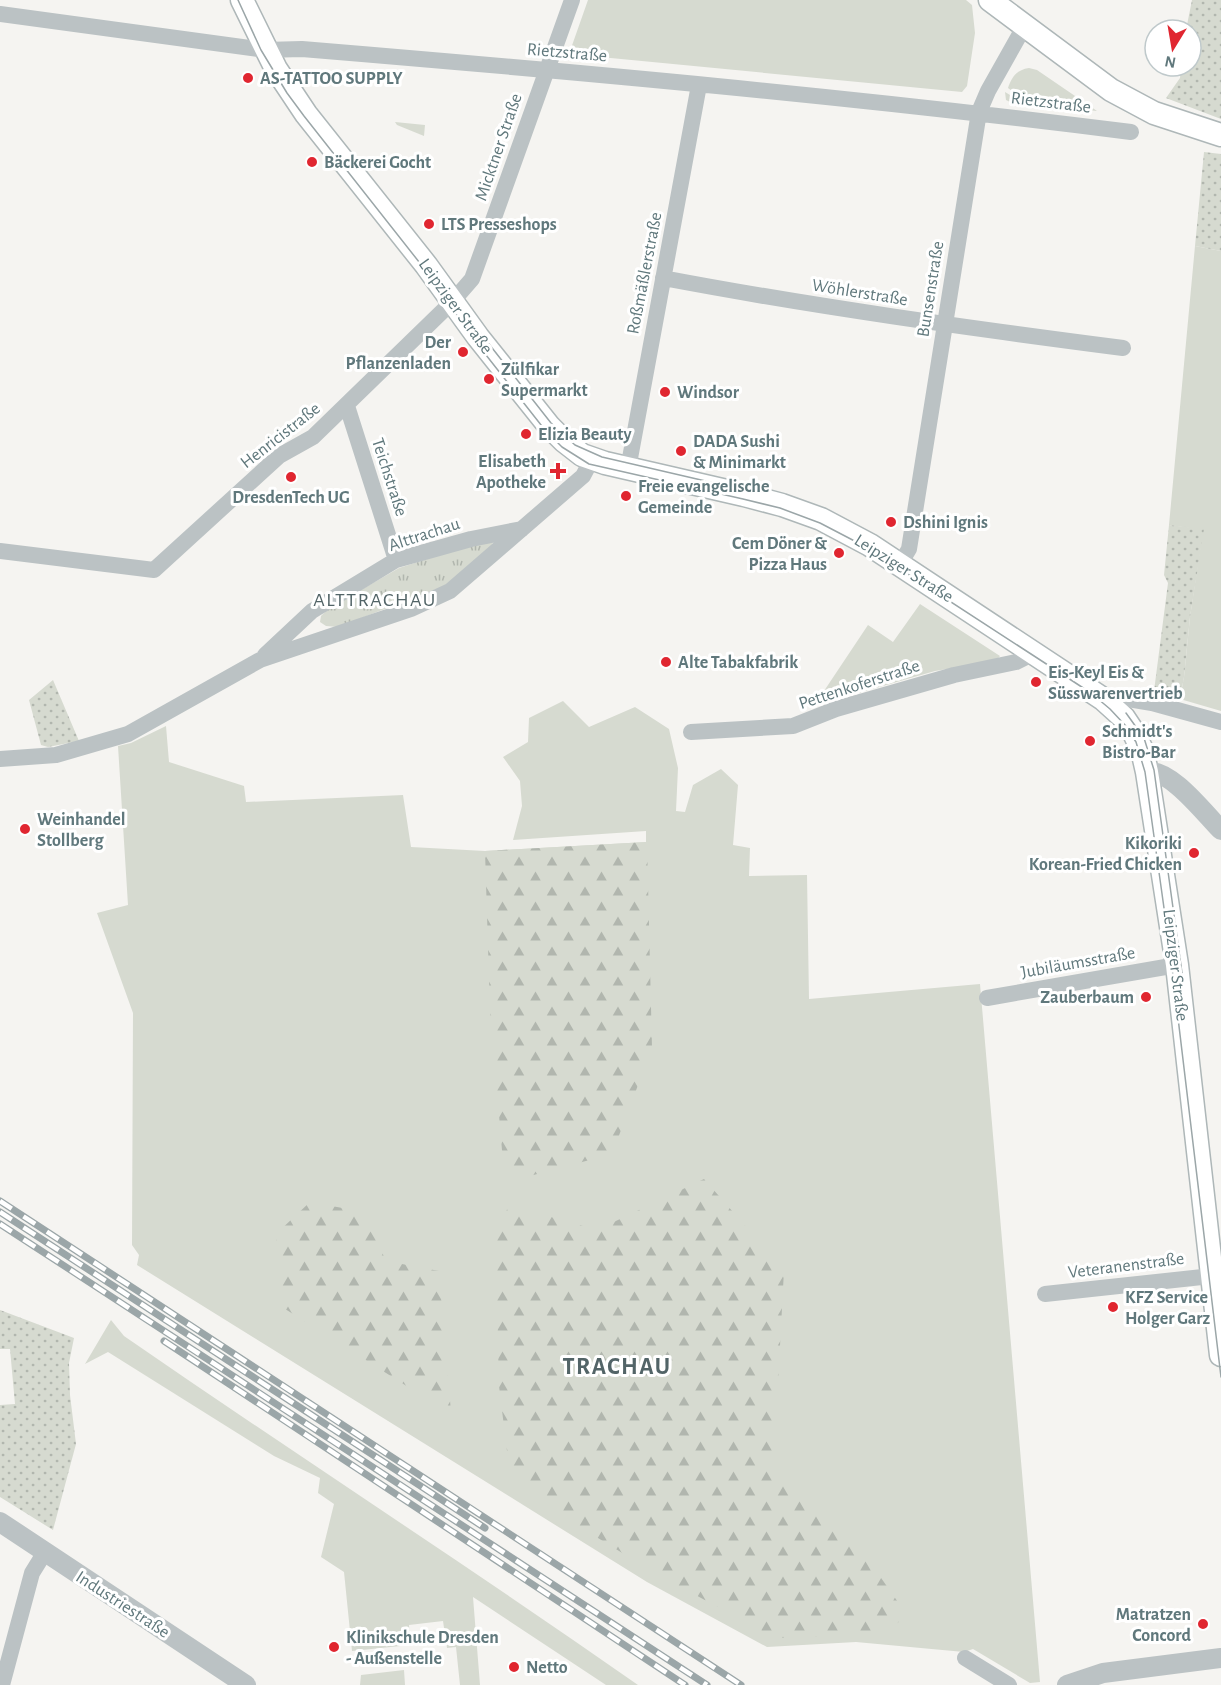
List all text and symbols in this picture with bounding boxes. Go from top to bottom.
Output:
north arrow [1143,18,1203,78]
street label: Rietzstraße [526,41,608,65]
text: N [1163,53,1177,71]
place label: AS-TATTOO SUPPLY [260,70,403,88]
marker: AS-TATTOO SUPPLY [241,71,255,85]
street label: Rietzstraße [1010,89,1092,117]
street label: Micktner Straße [472,91,526,203]
place label: Bäckerei Gocht [324,154,431,172]
marker: Bäckerei Gocht [305,155,319,169]
street label: Roßmäßlerstraße [624,211,666,336]
place label: LTS Presseshops [441,216,557,234]
marker: LTS Presseshops [422,217,436,231]
street label: Bunsenstraße [915,240,947,338]
street label: Leipziger Straße [415,256,496,358]
street label: Wöhlerstraße [811,277,909,309]
place label: Der Pflanzenladen [346,334,452,373]
marker: Der Pflanzenladen [456,345,470,359]
place label: Zülfikar Supermarkt [501,361,588,400]
marker: Zülfikar Supermarkt [482,372,496,386]
place label: Windsor [677,384,740,402]
marker: Windsor [658,385,672,399]
street label: Henricistraße [237,399,324,472]
place label: Elizia Beauty [538,426,632,444]
marker: Elizia Beauty [519,427,533,441]
place label: DADA Sushi & Minimarkt [693,433,786,472]
street label: Teichstraße [368,436,410,519]
marker: DADA Sushi & Minimarkt [674,444,688,458]
place label: Elisabeth Apotheke [476,453,546,492]
marker: Elisabeth Apotheke [551,464,565,478]
marker: DresdenTech UG [284,470,298,484]
place label: Freie evangelische Gemeinde [638,478,769,517]
place label: DresdenTech UG [232,489,350,507]
marker: Freie evangelische Gemeinde [619,489,633,503]
place label: Dshini Ignis [903,514,988,532]
street label: Alttrachau [386,515,462,555]
marker: Dshini Ignis [884,515,898,529]
street label: Leipziger Straße [851,531,956,606]
place label: Cem Döner & Pizza Haus [732,535,827,574]
marker: Cem Döner & Pizza Haus [832,546,846,560]
district label: ALTTRACHAU [313,590,437,610]
place label: Alte Tabakfabrik [678,654,798,672]
marker: Alte Tabakfabrik [659,655,673,669]
street label: Pettenkoferstraße [797,657,922,713]
place label: Eis-Keyl Eis & Süsswarenvertrieb [1048,664,1183,703]
marker: Eis-Keyl Eis & Süsswarenvertrieb [1029,675,1043,689]
place label: Schmidt's Bistro-Bar [1102,723,1176,762]
marker: Schmidt's Bistro-Bar [1083,734,1097,748]
place label: Weinhandel Stollberg [37,811,125,850]
marker: Weinhandel Stollberg [18,822,32,836]
place label: Kikoriki Korean-Fried Chicken [1029,835,1182,874]
marker: Kikoriki Korean-Fried Chicken [1187,846,1201,860]
street label: Leipziger Straße [1159,908,1191,1022]
street label: Jubiläumsstraße [1020,944,1137,982]
place label: Zauberbaum [1040,989,1134,1007]
marker: Zauberbaum [1139,990,1153,1004]
street label: Veteranenstraße [1067,1250,1185,1282]
place label: KFZ Service Holger Garz [1125,1289,1211,1328]
marker: KFZ Service Holger Garz [1106,1300,1120,1314]
district label: TRACHAU [563,1355,671,1379]
street label: Industriestraße [72,1568,173,1642]
place label: Matratzen Concord [1116,1606,1192,1645]
marker: Matratzen Concord [1196,1617,1210,1631]
place label: Klinikschule Dresden - Außenstelle [346,1629,499,1668]
marker: Klinikschule Dresden - Außenstelle [327,1640,341,1654]
place label: Netto [526,1659,568,1677]
marker: Netto [507,1660,521,1674]

